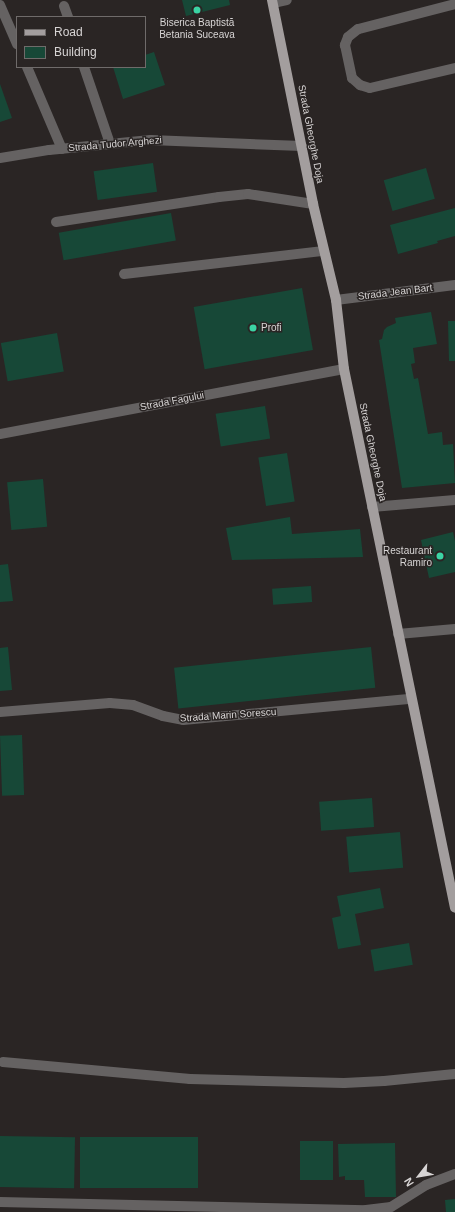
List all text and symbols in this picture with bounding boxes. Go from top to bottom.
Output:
marker: Biserica Baptistă Betania Suceava [192,5,202,15]
legend [16,16,146,68]
place label: Biserica Baptistă Betania Suceava [159,16,235,40]
text: Road [54,25,83,39]
text: Building [54,45,97,59]
street label: Strada Gheorghe Doja [296,84,326,184]
street label: Strada Tudor Arghezi [67,134,163,154]
street label: Strada Jean Bart [357,281,433,303]
place label: Profi [261,322,282,334]
marker: Profi [248,323,258,333]
street label: Strada Fagului [139,389,205,413]
street label: Strada Gheorghe Doja [357,402,389,502]
place label: Restaurant Ramiro [383,544,432,568]
marker: Restaurant Ramiro [435,551,445,561]
street label: Strada Marin Sorescu [179,706,277,724]
north arrow [399,1156,439,1196]
text: N [402,1176,416,1189]

